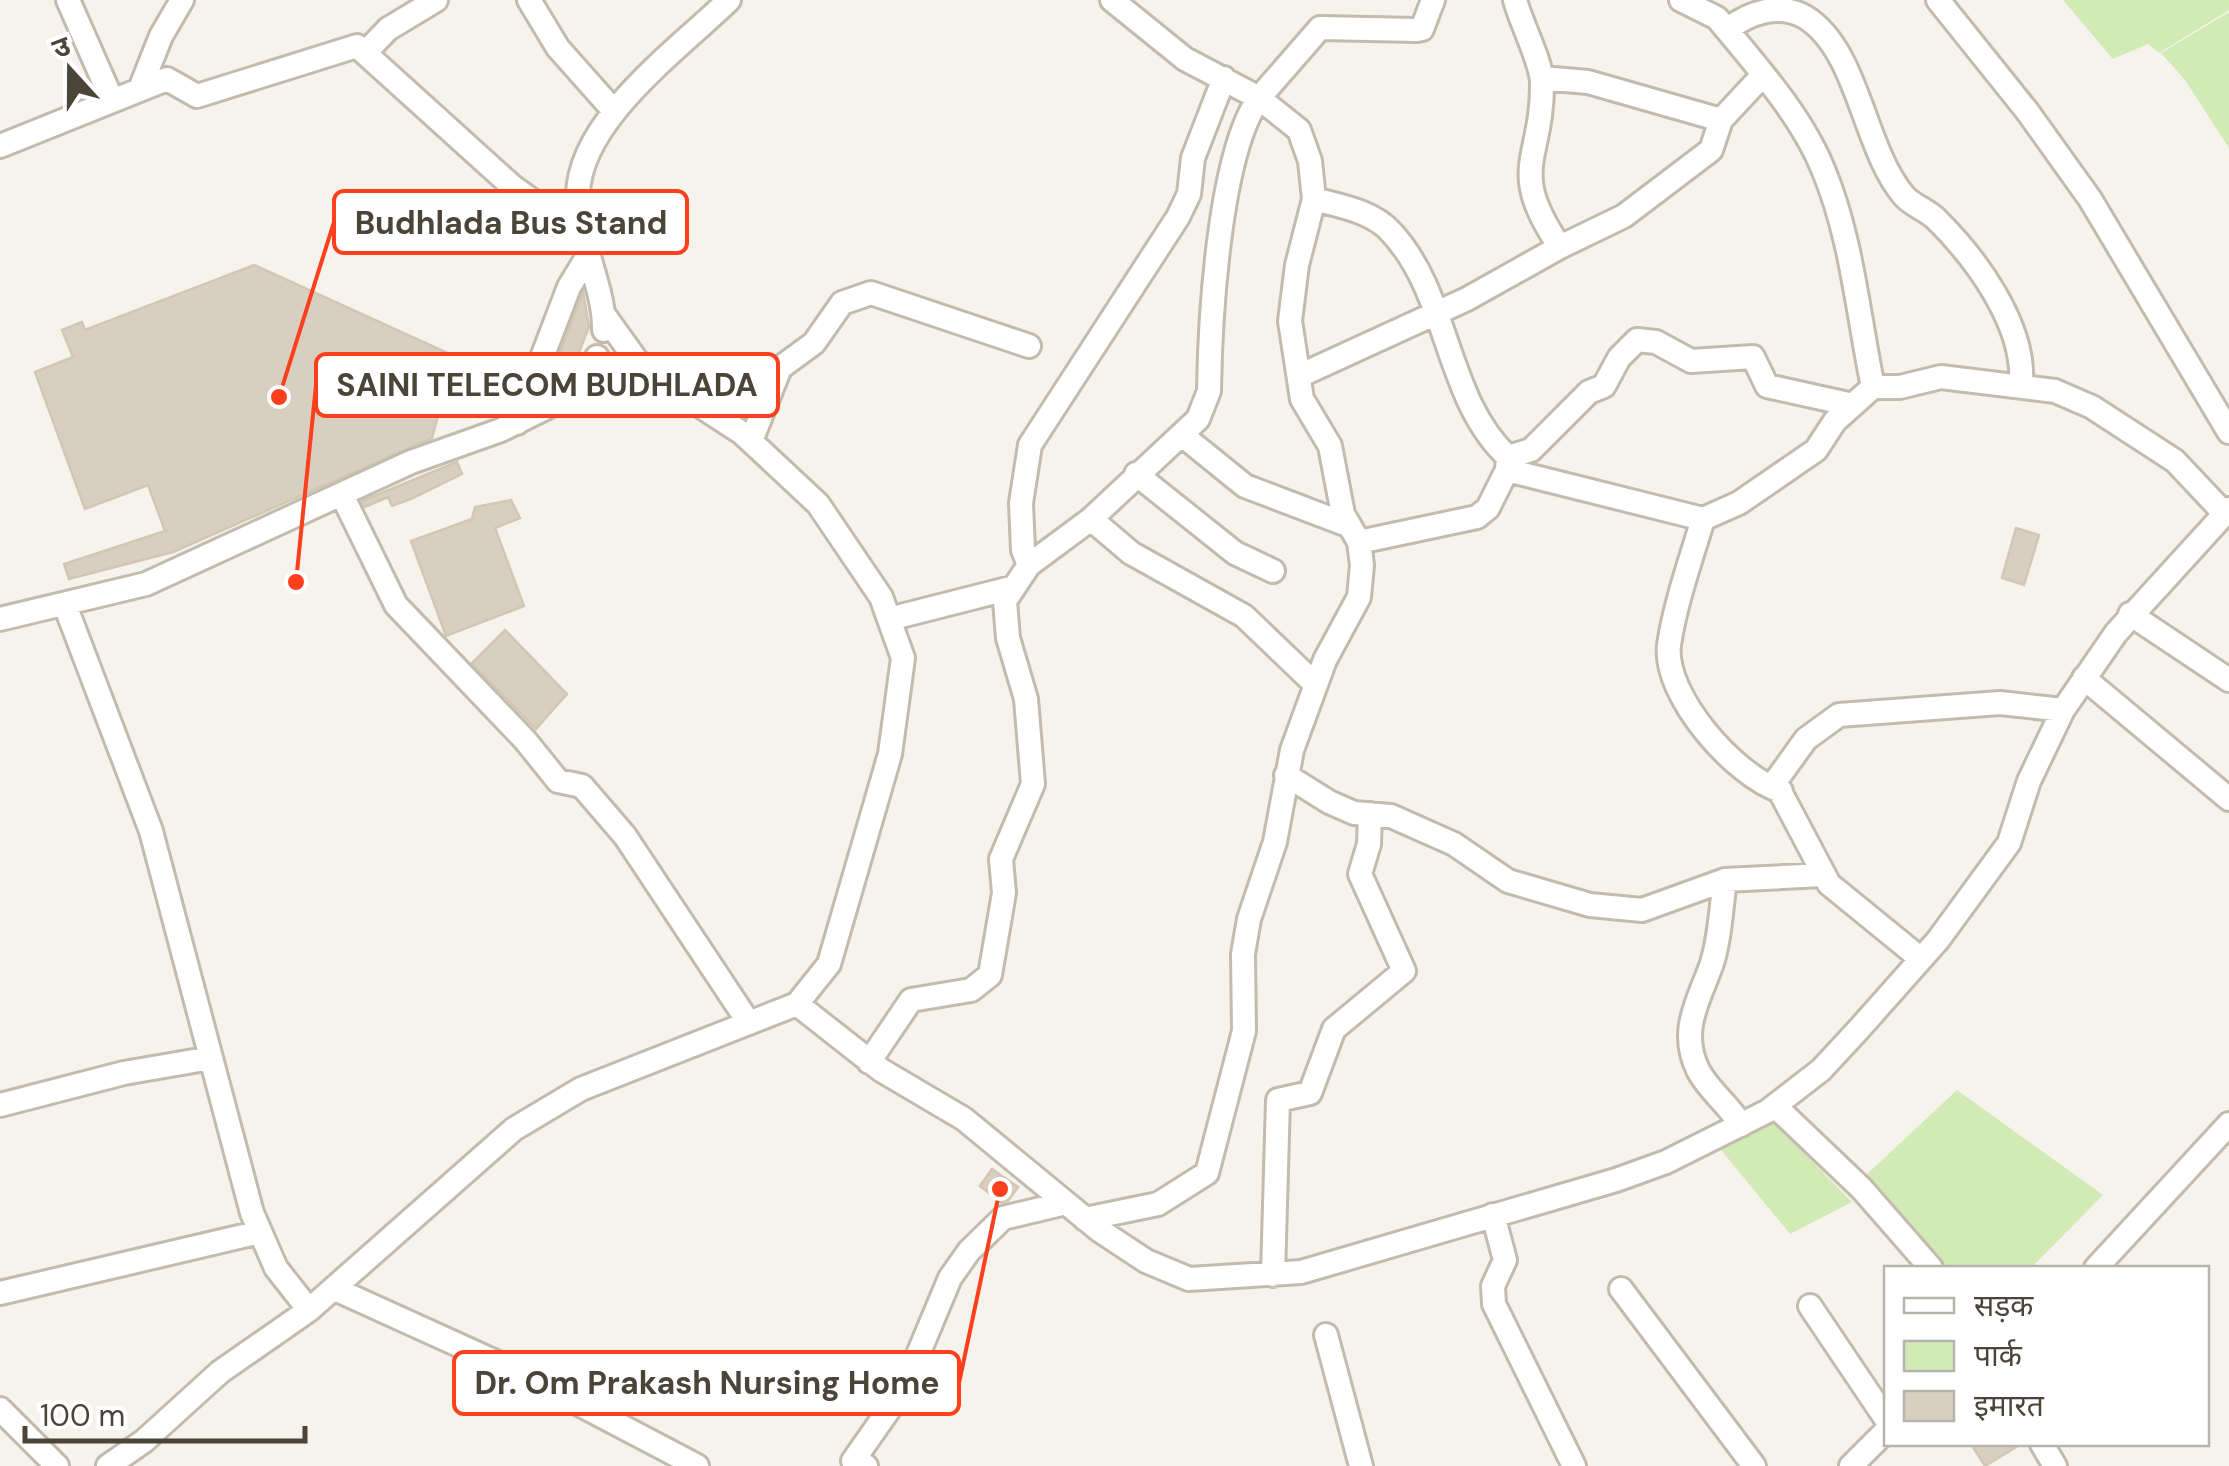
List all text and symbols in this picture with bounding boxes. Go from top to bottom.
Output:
north arrow [20,20,120,120]
text: उ [47,27,76,67]
callout: Budhlada Bus Stand [334,191,687,253]
text: Budhlada Bus Stand [355,202,667,244]
callout: SAINI TELECOM BUDHLADA [316,354,778,416]
text: SAINI TELECOM BUDHLADA [336,364,758,406]
legend [1884,1266,2209,1446]
text: सड़क [1974,1286,2034,1325]
text: पार्क [1974,1336,2023,1375]
callout: Dr. Om Prakash Nursing Home [454,1352,959,1414]
text: Dr. Om Prakash Nursing Home [474,1362,940,1404]
scale bar [25,1381,305,1443]
text: इमारत [1974,1386,2045,1425]
text: 100 m [40,1396,125,1435]

